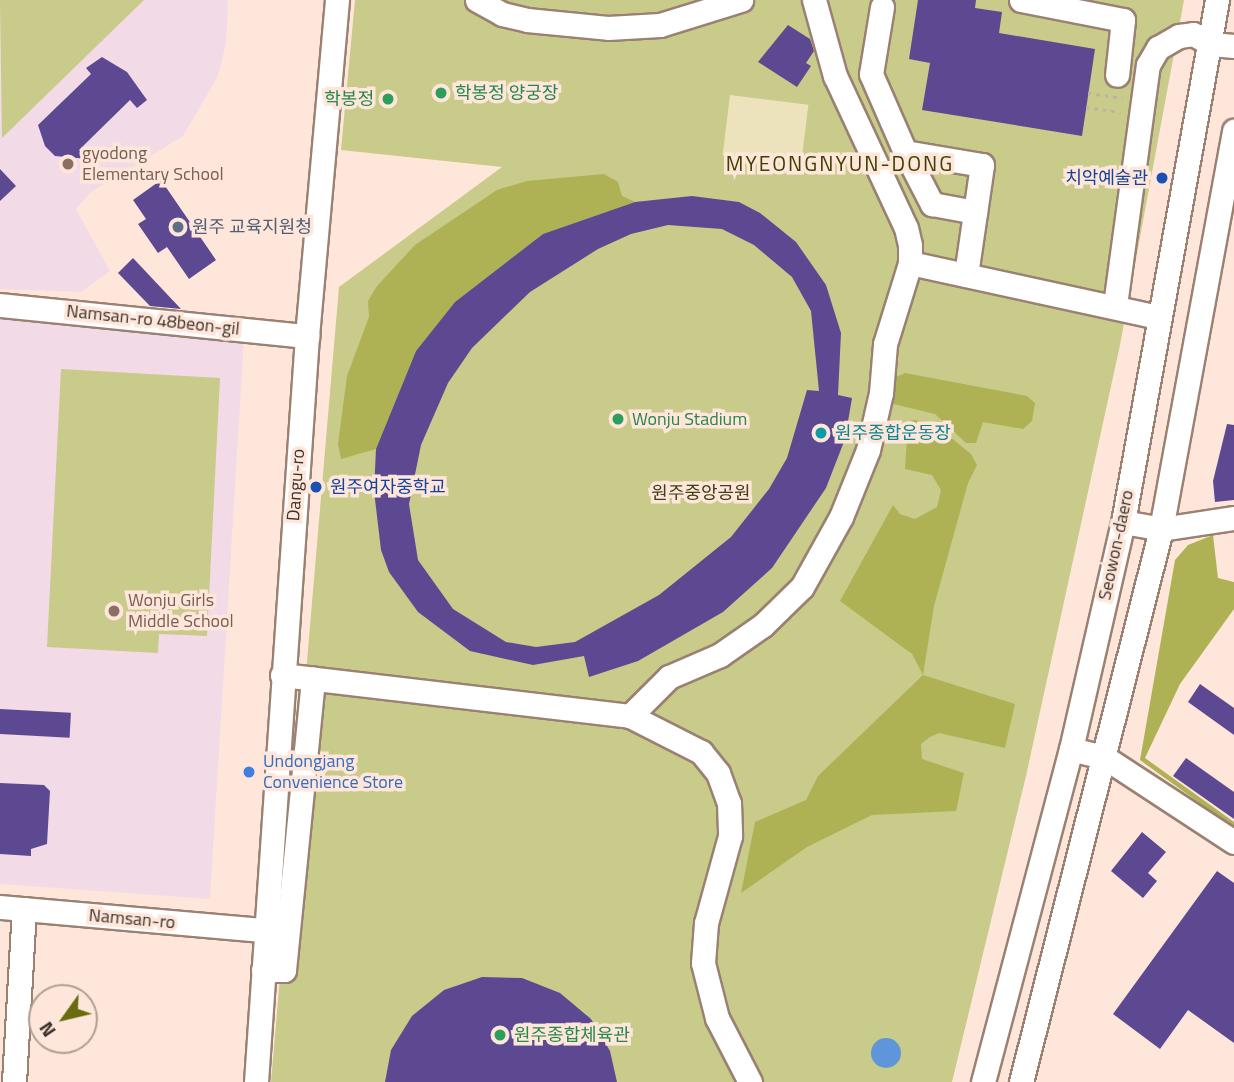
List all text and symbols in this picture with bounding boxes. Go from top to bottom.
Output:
place label: 학봉정 양궁장 [455,82,558,104]
marker: 학봉정 양궁장 [433,85,449,101]
place label: 학봉정 [324,88,374,110]
marker: 학봉정 [380,91,396,107]
place label: gyodong Elementary School [82,143,224,186]
district label: MYEONGNYUN-DONG [728,150,952,176]
marker: gyodong Elementary School [60,156,76,172]
place label: 치악예술관 [1065,167,1148,189]
marker: 치악예술관 [1154,170,1170,186]
place label: 원주 교육지원청 [192,216,312,238]
marker: 원주 교육지원청 [170,219,186,235]
street label: Namsan-ro 48beon-gil [65,300,241,340]
place label: Wonju Stadium [632,408,747,430]
marker: Wonju Stadium [610,411,626,427]
place label: 원주종합운동장 [835,422,951,444]
marker: 원주종합운동장 [813,425,829,441]
street label: Dangu-ro [283,448,309,522]
place label: 원주여자중학교 [330,476,446,498]
marker: 원주여자중학교 [308,479,324,495]
park label: 원주중앙공원 [651,482,751,504]
street label: Seowon-daero [1094,488,1138,602]
place label: Wonju Girls Middle School [128,590,234,632]
marker: Wonju Girls Middle School [106,603,122,619]
place label: Undongjang Convenience Store [263,751,403,794]
marker: Undongjang Convenience Store [241,764,257,780]
street label: Namsan-ro [88,904,176,934]
north arrow [28,984,98,1054]
text: N [31,1016,63,1043]
place label: 원주종합체육관 [514,1024,630,1046]
marker: 원주종합체육관 [492,1027,508,1043]

